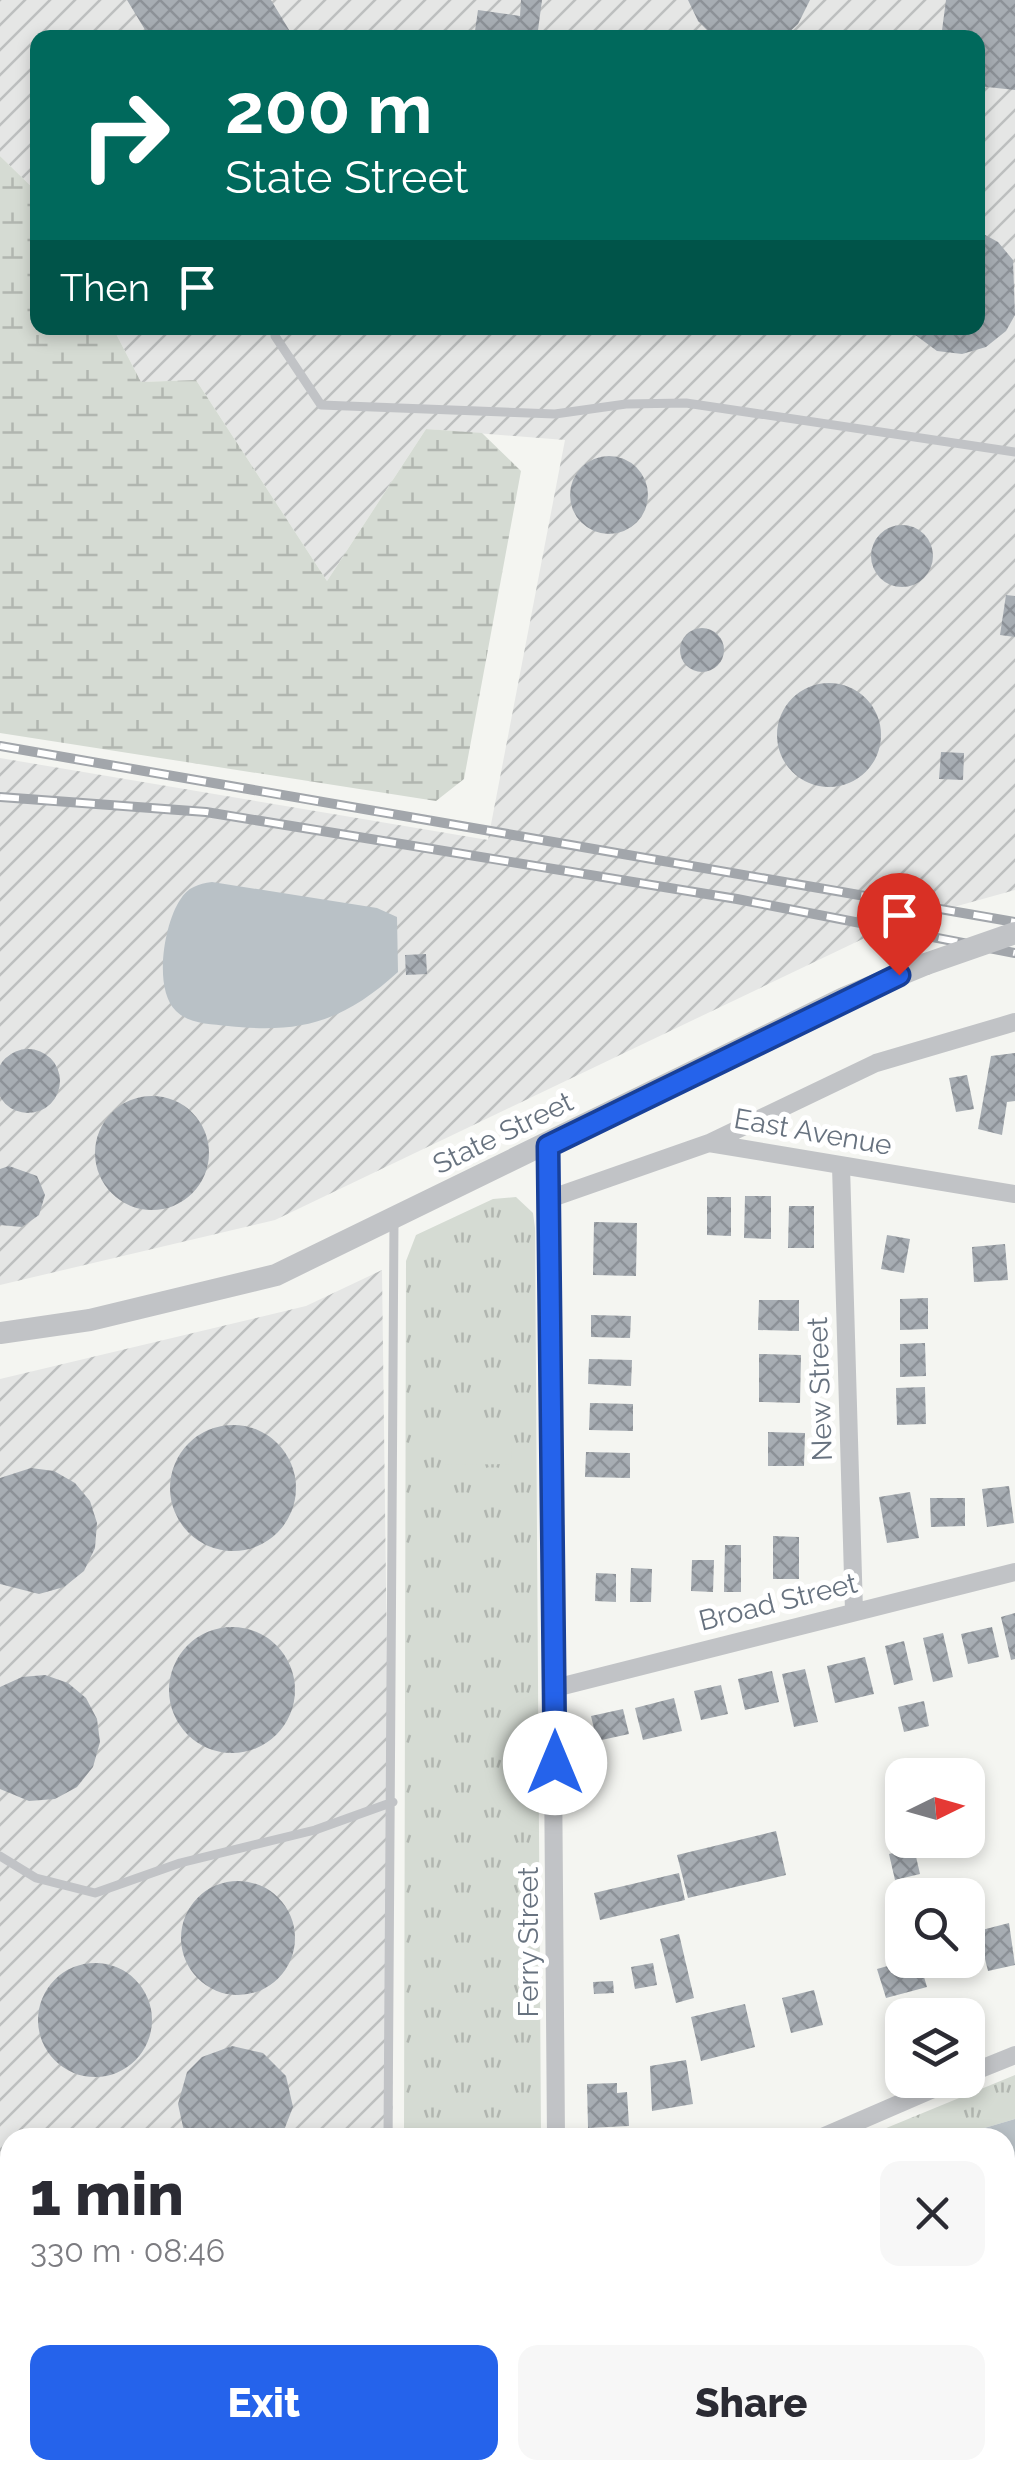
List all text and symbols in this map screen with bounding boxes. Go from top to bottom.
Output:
text: 200 m [225,67,432,149]
icon: right [60,70,190,200]
text: State Street [225,151,469,204]
icon: arrive [170,260,225,315]
text: Then [60,265,150,310]
pin [857,873,942,976]
icon: arrive [872,888,927,943]
street label: State Street [428,1085,579,1181]
street label: East Avenue [732,1102,894,1162]
street label: New Street [801,1316,839,1462]
street label: Broad Street [695,1566,861,1638]
position arrow [503,1711,607,1815]
north arrow [885,1758,985,1858]
map controls [885,1758,985,2098]
street label: Ferry Street [512,1866,545,2017]
button: search [885,1878,985,1978]
button: layers [885,1998,985,2098]
text: 1 min [30,2159,184,2229]
button: close [880,2161,985,2266]
text: 330 m · 08:46 [30,2232,225,2269]
button: Exit [30,2345,498,2460]
button: Share [518,2345,985,2460]

